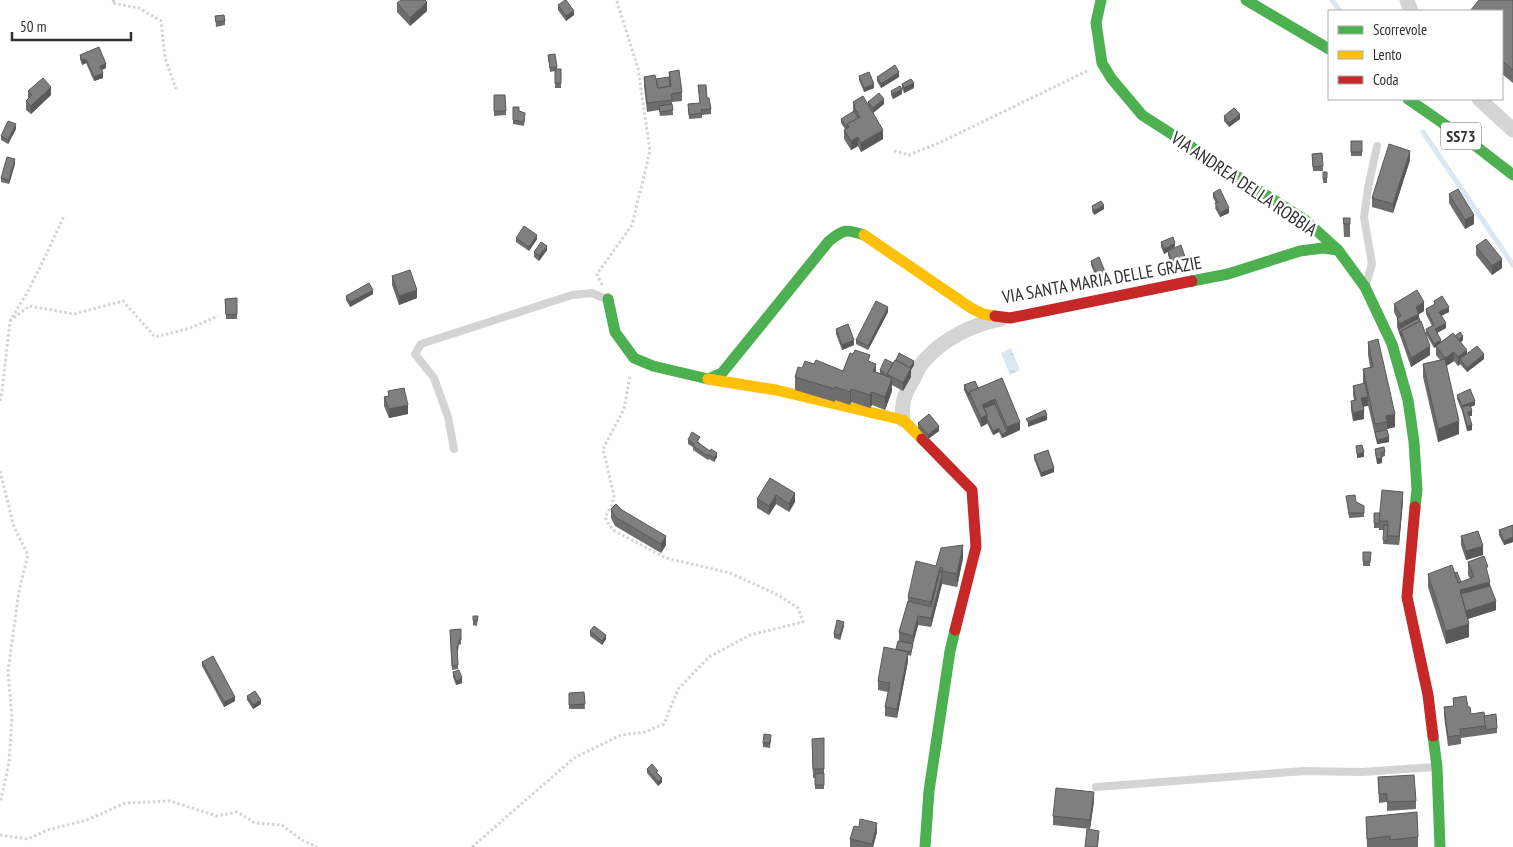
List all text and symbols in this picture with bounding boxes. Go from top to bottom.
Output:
scale bar [12,10,131,42]
legend [1328,10,1503,100]
text: 50 m [20,17,46,36]
text: Scorrevole [1373,20,1427,39]
text: Lento [1373,45,1402,64]
text: Coda [1373,70,1398,89]
road number: SS73 [1441,122,1481,150]
street label: VIA ANDREA DELLA ROBBIA [1166,126,1322,241]
street label: VIA SANTA MARIA DELLE GRAZIE [999,251,1204,309]

